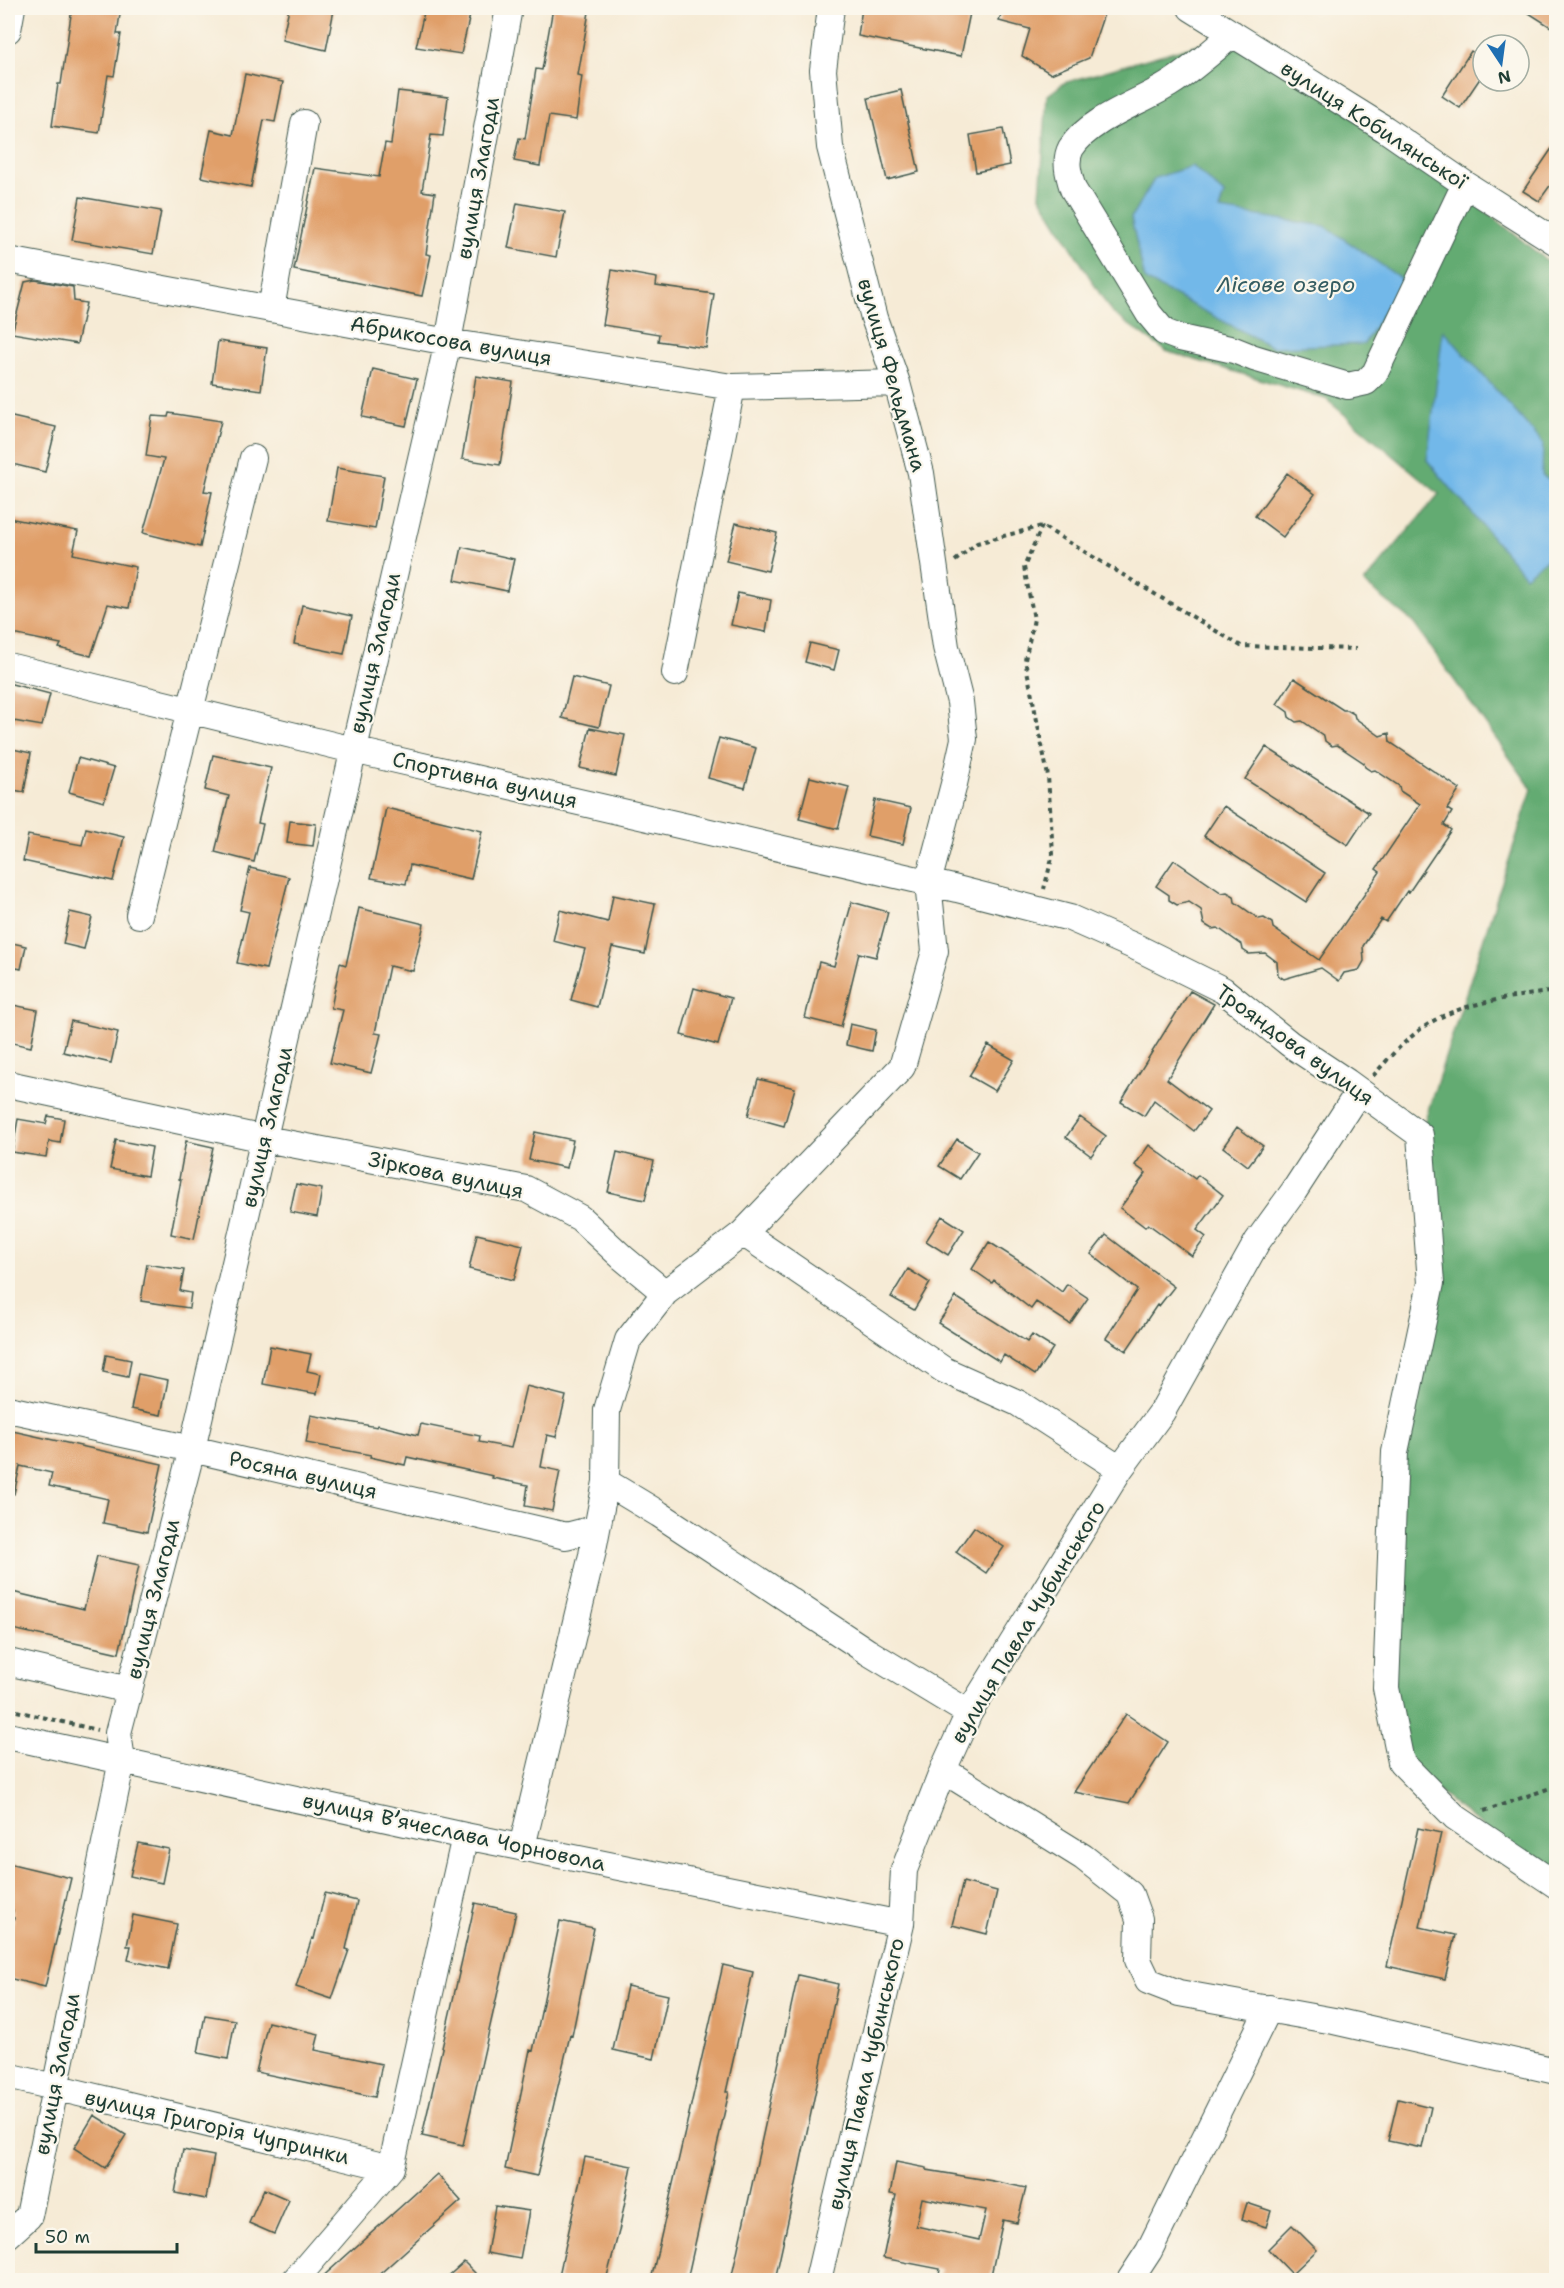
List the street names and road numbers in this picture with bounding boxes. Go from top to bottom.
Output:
street label: вулиця Кобилянської [1275,54,1474,197]
street label: вулиця Злагоди [450,94,506,261]
street label: вулиця Фельдмана [851,275,933,475]
street label: Абрикосова вулиця [348,309,554,373]
street label: вулиця Злагоди [343,569,407,736]
street label: Спортивна вулиця [390,745,580,815]
street label: Трояндова вулиця [1210,978,1380,1112]
street label: вулиця Злагоди [235,1043,299,1210]
street label: Зіркова вулиця [366,1145,526,1205]
street label: Росяна вулиця [226,1444,380,1506]
street label: вулиця Павла Чубинського [944,1495,1112,1749]
street label: вулиця Злагоди [120,1516,187,1682]
street label: вулиця Вʼячеслава Чорновола [300,1786,608,1878]
street label: вулиця Павла Чубинського [821,1935,911,2213]
street label: вулиця Злагоди [28,1990,86,2157]
street label: вулиця Григорія Чупринки [82,2083,352,2171]

